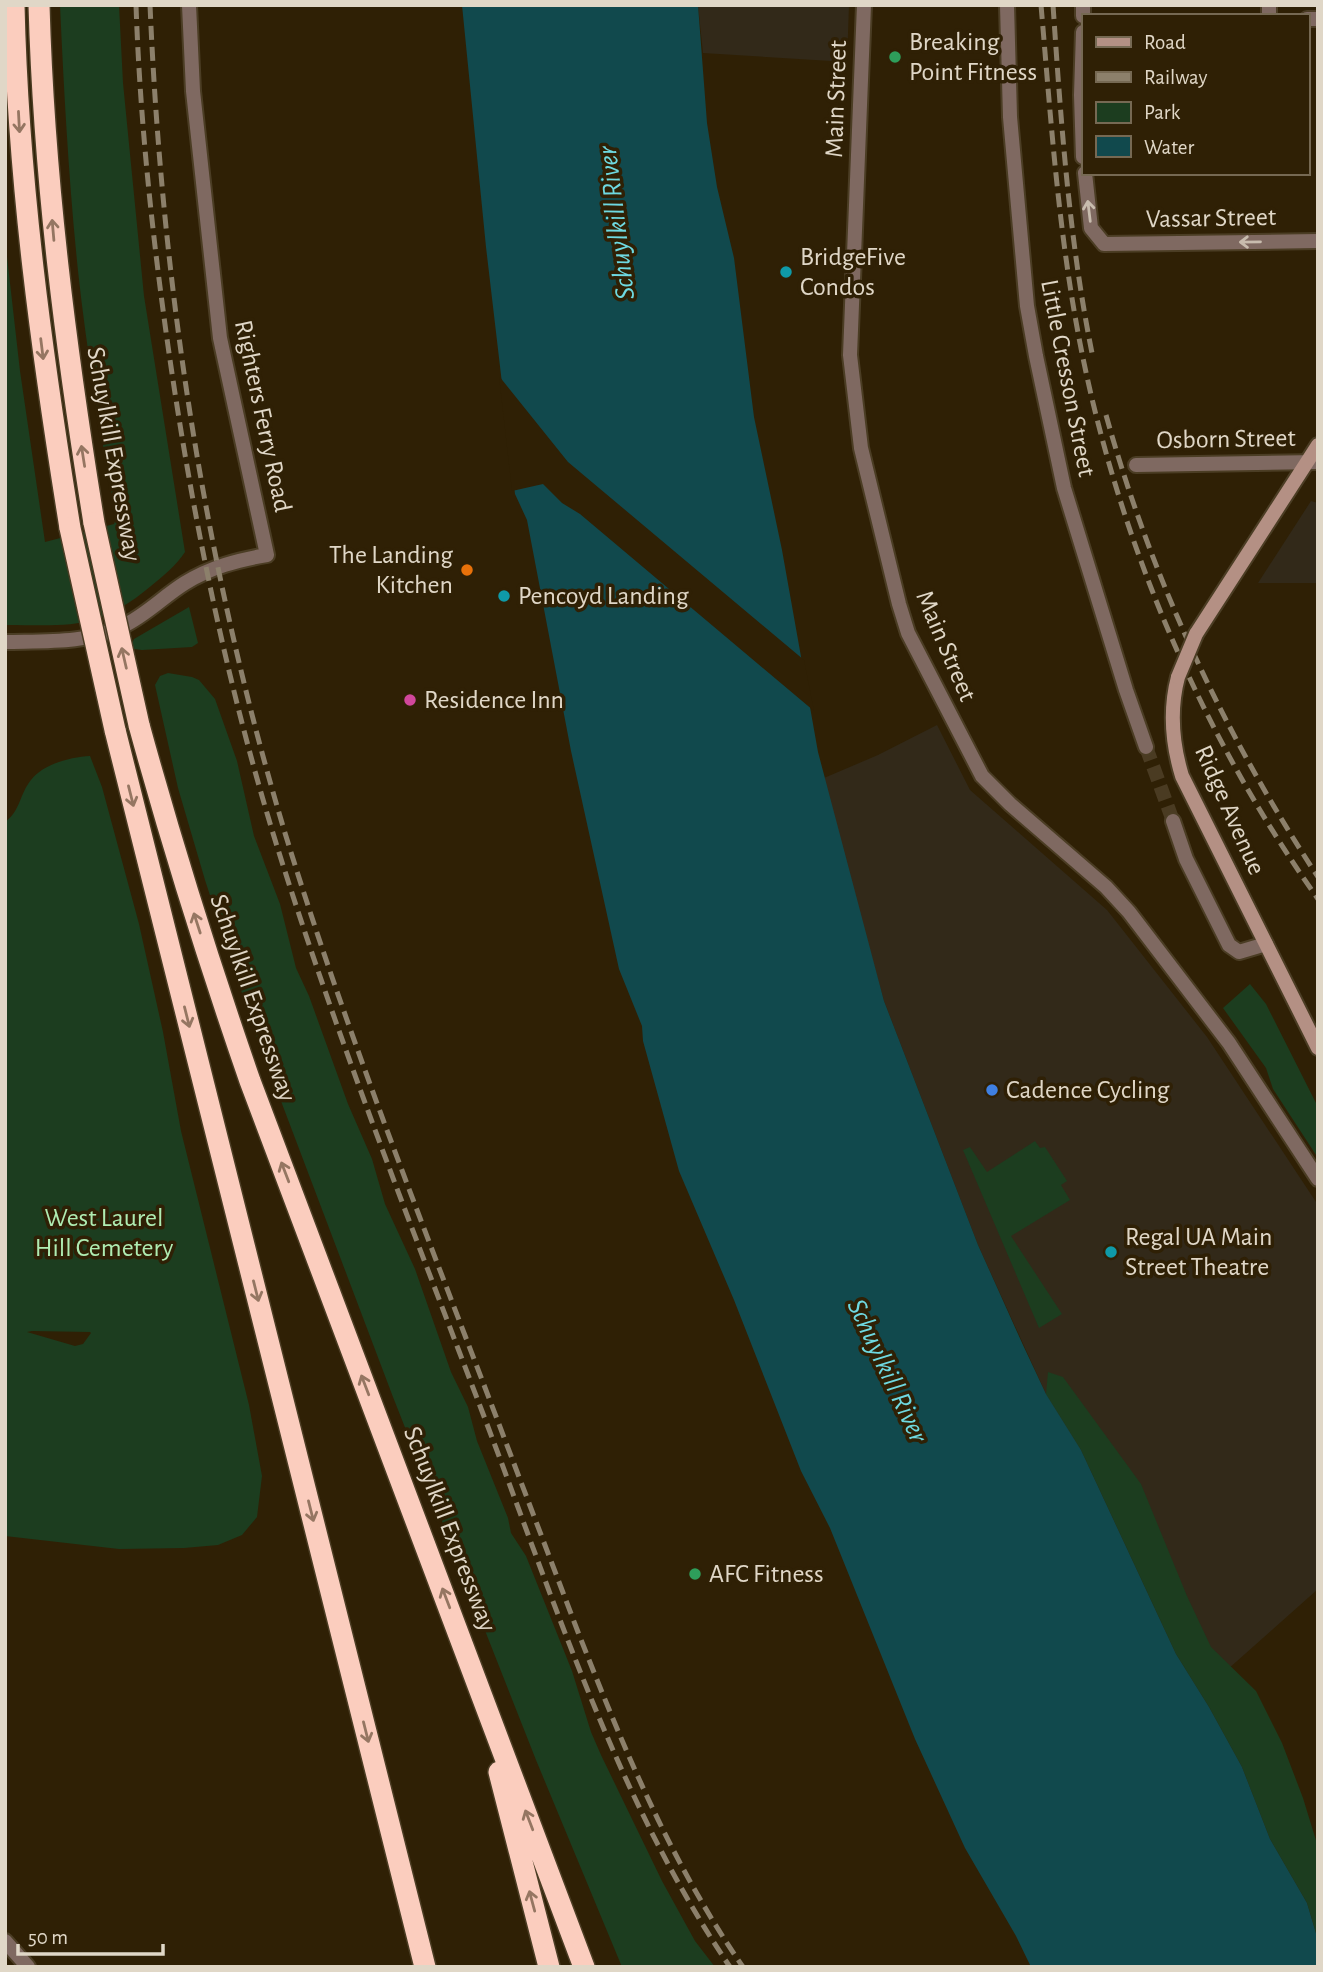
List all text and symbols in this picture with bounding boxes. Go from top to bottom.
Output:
legend [1082,14,1309,175]
place label: Breaking Point Fitness [909,29,1037,85]
text: Road [1144,32,1186,53]
street label: Main Street [821,40,851,158]
marker: Breaking Point Fitness [887,49,903,65]
text: Railway [1144,67,1207,88]
text: Park [1144,102,1181,123]
one-way arrow [13,111,26,134]
text: Water [1144,137,1194,158]
water label: Schuylkill River [594,144,640,302]
one-way arrow [1082,200,1095,223]
street label: Vassar Street [1146,204,1276,232]
one-way arrow [46,219,59,242]
one-way arrow [1238,235,1261,249]
place label: BridgeFive Condos [800,244,906,300]
marker: BridgeFive Condos [778,264,794,280]
street label: Little Cresson Street [1036,277,1100,479]
street label: Righters Ferry Road [230,318,296,514]
one-way arrow [35,337,48,360]
street label: Schuylkill Expressway [82,345,146,563]
street label: Osborn Street [1156,425,1296,453]
one-way arrow [76,445,89,467]
place label: The Landing Kitchen [329,542,453,598]
marker: The Landing Kitchen [459,562,475,578]
place label: Pencoyd Landing [518,583,689,609]
street label: Main Street [911,587,981,705]
marker: Pencoyd Landing [496,588,512,604]
one-way arrow [117,647,131,670]
place label: Residence Inn [424,687,564,713]
marker: Residence Inn [402,692,418,708]
street label: Ridge Avenue [1190,741,1270,879]
one-way arrow [125,784,138,807]
street label: Schuylkill Expressway [205,891,301,1105]
one-way arrow [189,913,202,935]
one-way arrow [181,1005,194,1027]
place label: Cadence Cycling [1006,1077,1170,1103]
marker: Cadence Cycling [984,1082,1000,1098]
one-way arrow [278,1162,290,1184]
park label: West Laurel Hill Cemetery [35,1205,173,1261]
place label: Regal UA Main Street Theatre [1125,1224,1272,1280]
marker: Regal UA Main Street Theatre [1103,1244,1119,1260]
one-way arrow [250,1279,263,1302]
water label: Schuylkill River [842,1295,933,1448]
one-way arrow [358,1375,371,1397]
street label: Schuylkill Expressway [399,1423,501,1635]
one-way arrow [305,1500,318,1522]
place label: AFC Fitness [709,1561,824,1587]
marker: AFC Fitness [687,1566,703,1582]
one-way arrow [438,1588,451,1610]
one-way arrow [360,1720,374,1743]
one-way arrow [522,1810,535,1832]
one-way arrow [525,1890,538,1912]
scale bar [18,1912,163,1956]
text: 50 m [28,1927,68,1948]

